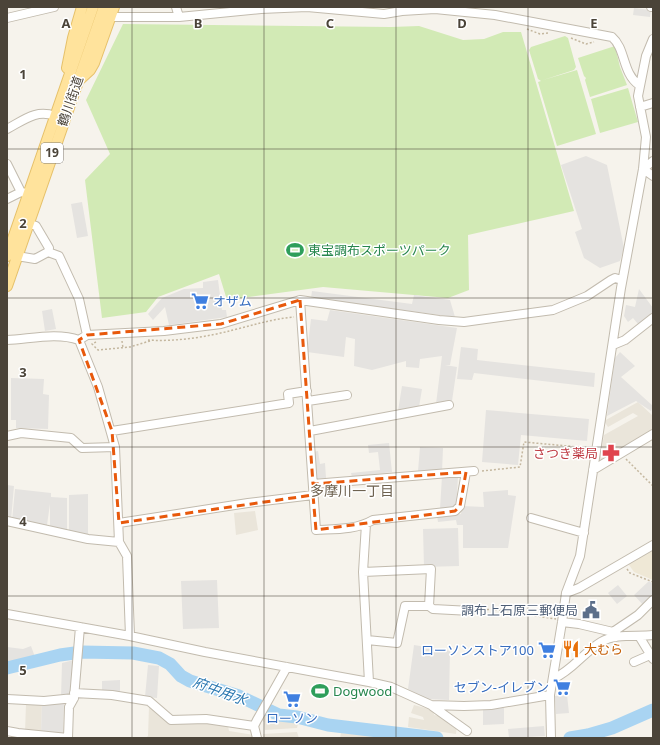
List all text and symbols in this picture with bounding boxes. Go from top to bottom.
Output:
text: A [62,14,71,32]
text: B [194,14,202,32]
text: C [326,14,334,32]
text: D [457,14,467,32]
text: E [590,14,598,32]
text: 1 [19,65,27,83]
street label: 鶴川街道 [53,73,87,129]
road number: 19 [41,143,63,163]
text: 2 [19,214,27,232]
sports icon: 東宝調布スポーツパーク [285,240,305,260]
place label: 東宝調布スポーツパーク [308,241,451,259]
supermarket icon: オザム [190,291,210,311]
place label: オザム [213,292,252,310]
text: 3 [19,363,27,381]
pharmacy icon: さつき薬局 [601,443,621,463]
place label: さつき薬局 [533,444,598,462]
district label: 多摩川一丁目 [310,481,394,500]
text: 4 [19,512,27,530]
public building icon: 調布上石原三郵便局 [581,600,601,620]
place label: 調布上石原三郵便局 [461,601,578,619]
restaurant icon: 大むら [561,639,581,659]
supermarket icon: ローソンストア100 [537,640,557,660]
place label: 大むら [584,640,623,658]
place label: ローソンストア100 [421,641,534,659]
text: 5 [19,661,27,679]
water label: 府中用水 [191,672,252,710]
supermarket icon: セブン-イレブン [552,677,572,697]
place label: セブン-イレブン [454,678,549,696]
sports icon: Dogwood [310,681,330,701]
place label: Dogwood [333,682,392,700]
supermarket icon: ローソン [282,689,302,709]
place label: ローソン [266,709,318,727]

